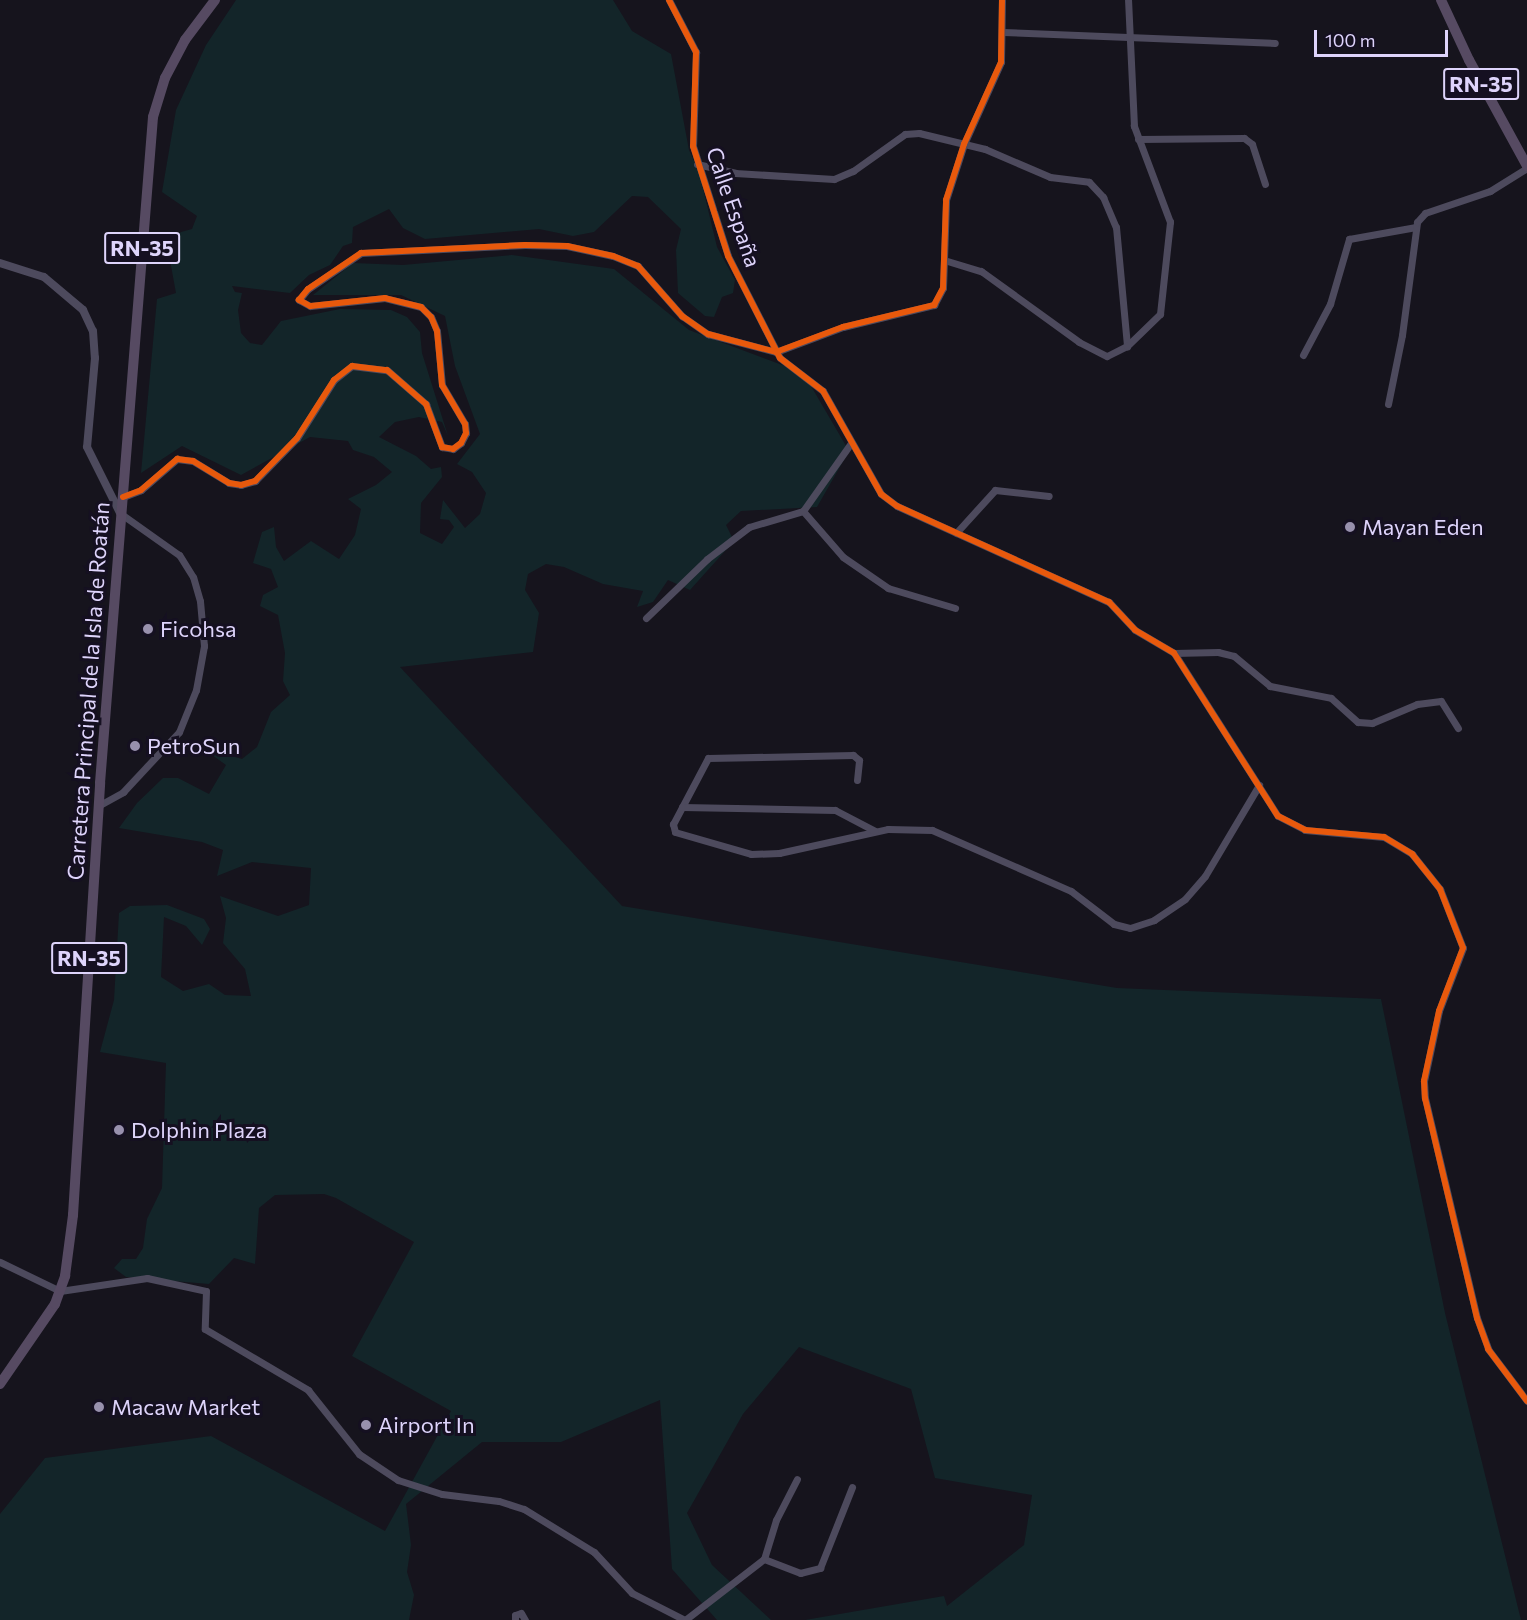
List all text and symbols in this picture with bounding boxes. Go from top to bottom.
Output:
scale bar [1317,18,1450,56]
text: 100 m [1325,29,1375,51]
road number: RN-35 [1442,66,1520,102]
street label: Calle España [701,144,767,270]
road number: RN-35 [103,230,181,266]
street label: Carretera Principal de la Isla de Roatán [62,501,114,881]
place label: Mayan Eden [1362,514,1484,540]
marker: Mayan Eden [1343,520,1357,534]
place label: Ficohsa [160,616,236,642]
marker: Ficohsa [141,622,155,636]
place label: PetroSun [147,733,240,759]
marker: PetroSun [128,739,142,753]
road number: RN-35 [50,940,128,976]
place label: Dolphin Plaza [131,1117,267,1143]
marker: Dolphin Plaza [112,1123,126,1137]
place label: Macaw Market [111,1394,260,1420]
marker: Macaw Market [92,1400,106,1414]
place label: Airport In [378,1412,475,1438]
marker: Airport In [359,1418,373,1432]

